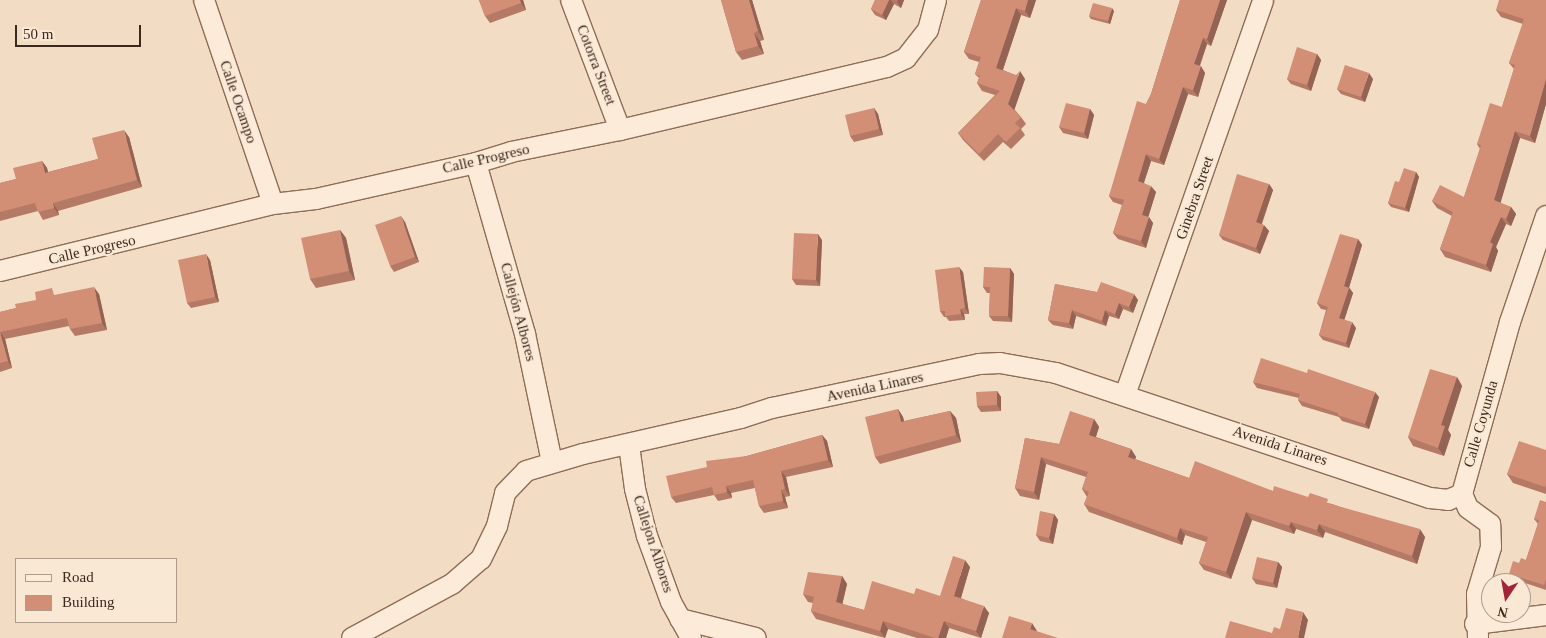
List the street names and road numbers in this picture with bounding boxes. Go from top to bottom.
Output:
street label: Cotorra Street [572,22,620,108]
street label: Calle Ocampo [215,58,261,146]
street label: Calle Progreso [441,140,531,178]
street label: Ginebra Street [1172,154,1218,242]
street label: Calle Progreso [47,231,137,269]
street label: Callejón Albores [496,260,540,364]
street label: Avenida Linares [825,368,925,406]
street label: Calle Coyunda [1460,378,1502,470]
street label: Avenida Linares [1230,422,1330,470]
street label: Callejon Albores [629,493,677,595]

